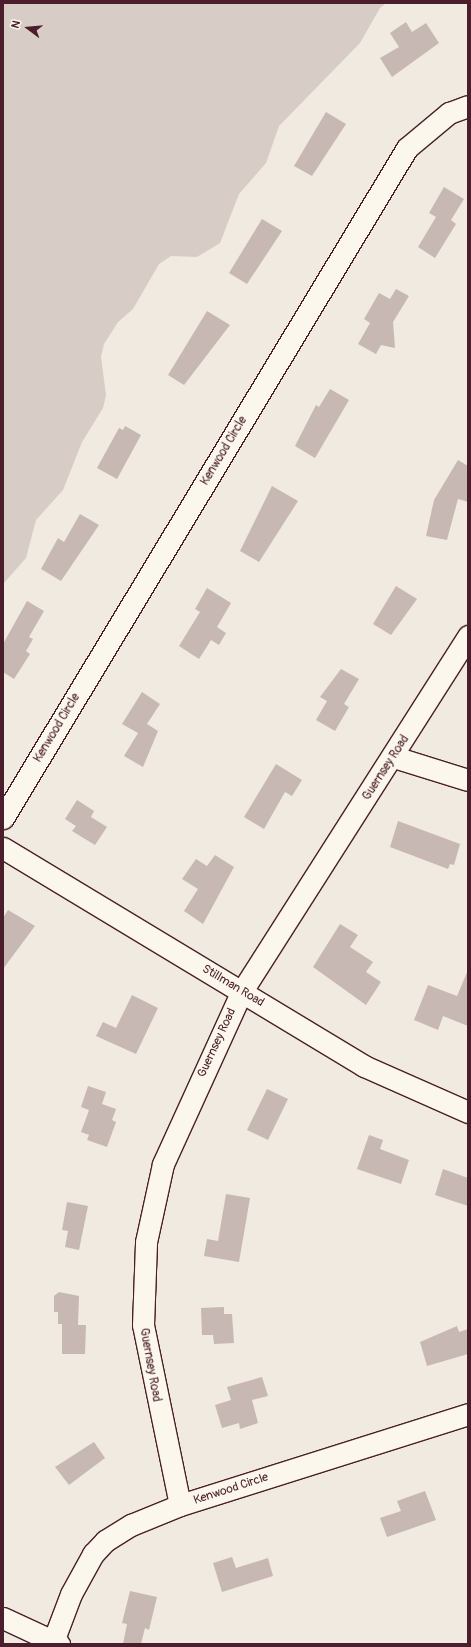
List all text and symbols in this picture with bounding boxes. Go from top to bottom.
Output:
north arrow [8,8,48,48]
text: N [9,19,23,30]
street label: Kenwood Circle [198,414,250,488]
street label: Kenwood Circle [31,691,83,765]
street label: Guernsey Road [360,733,412,803]
street label: Stillman Road [199,962,267,1010]
street label: Guernsey Road [195,1006,239,1080]
street label: Guernsey Road [136,1327,164,1403]
street label: Kenwood Circle [192,1470,270,1508]

